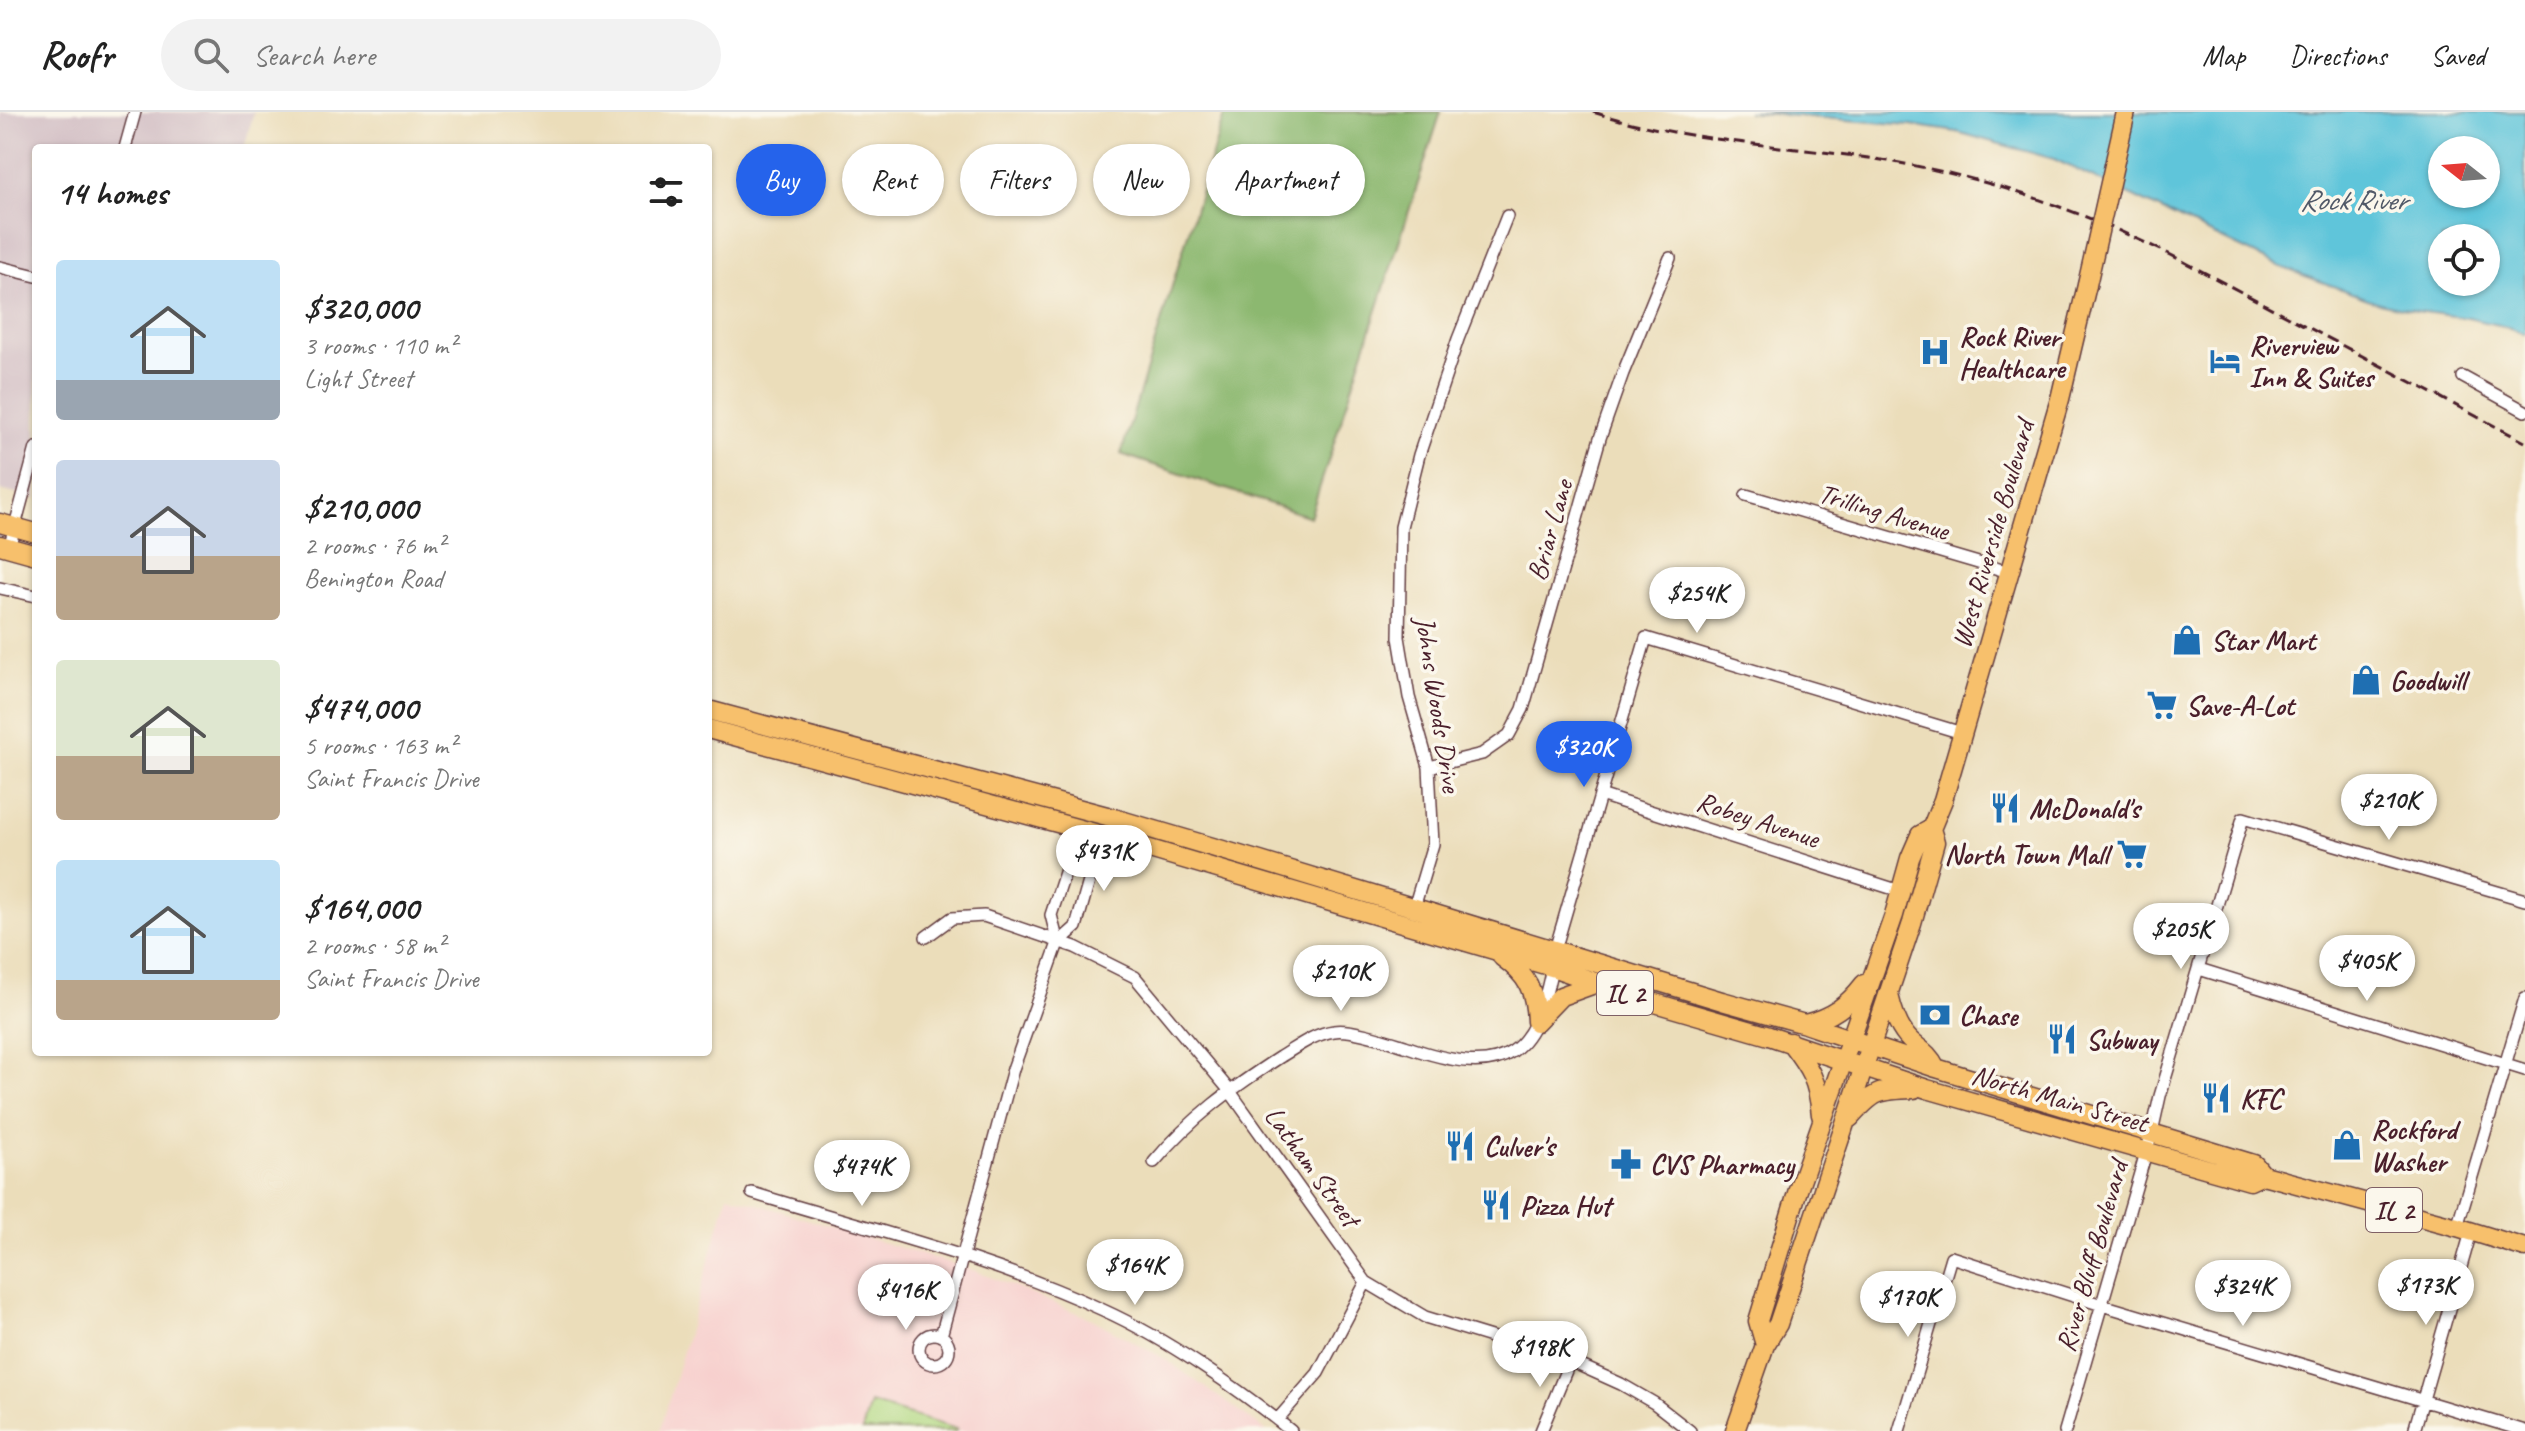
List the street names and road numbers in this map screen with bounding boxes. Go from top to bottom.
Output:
street label: West Riverside Boulevard [1943,412,2043,652]
street label: Briar Lane [1518,474,1581,585]
street label: Trilling Avenue [1815,475,1955,548]
street label: Johns Woods Drive [1407,612,1470,796]
street label: Robey Avenue [1692,783,1825,856]
road number: IL 2 [1597,971,1653,1015]
street label: North Main Street [1968,1057,2154,1141]
street label: Latham Street [1257,1099,1370,1237]
street label: River Bluff Boulevard [2048,1153,2137,1356]
road number: IL 2 [2366,1188,2422,1232]

